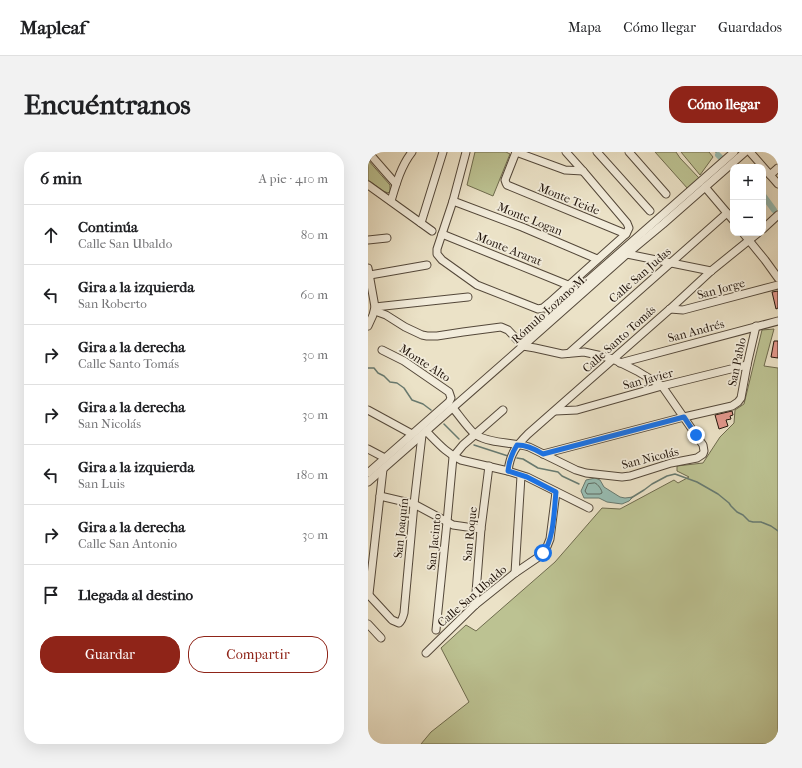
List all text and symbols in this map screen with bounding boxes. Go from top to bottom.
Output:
text: Mapleaf [20,17,86,39]
text: Mapa [568,19,601,36]
text: Cómo llegar [623,19,696,36]
text: Guardados [718,19,782,36]
button: Cómo llegar [669,86,778,123]
text: Encuéntranos [24,88,191,121]
map controls [730,164,766,236]
button: + [730,164,766,200]
text: 6 min [40,168,82,188]
text: A pie · 410 m [258,171,328,186]
street label: Monte Teide [536,180,602,218]
street label: Monte Logan [495,200,565,238]
button: − [730,200,766,236]
text: Continúa [78,218,138,236]
icon: ahead [40,224,62,246]
text: 80 m [301,227,328,242]
street label: Monte Ararat [474,229,545,269]
text: Calle San Ubaldo [78,236,172,251]
street label: Calle San Judas [606,244,674,306]
street label: Rómulo Lozano M. [509,272,589,346]
street label: San Jorge [696,276,747,302]
text: Gira a la izquierda [78,278,194,296]
icon: left [40,284,62,306]
text: 60 m [300,287,328,302]
text: San Roberto [78,296,147,311]
street label: Calle Santo Tomás [580,302,659,375]
street label: San Andrés [666,317,726,345]
street label: San Pablo [725,336,749,388]
text: Gira a la derecha [78,338,185,356]
street label: Monte Alto [397,341,453,385]
icon: right [40,344,62,366]
text: 30 m [302,347,328,362]
text: Calle Santo Tomás [78,356,179,371]
street label: San Javier [621,365,675,392]
text: Gira a la derecha [78,398,185,416]
icon: right [40,404,62,426]
text: 30 m [302,407,328,422]
text: San Nicolás [78,416,141,431]
route end [687,426,705,444]
street label: San Nicolás [620,444,681,472]
text: Gira a la izquierda [78,458,194,476]
icon: left [40,464,62,486]
text: 180 m [296,467,328,482]
text: San Luis [78,476,125,491]
street label: San Joaquín [391,497,411,559]
street label: San Roque [460,506,480,562]
street label: San Jacinto [424,513,444,571]
text: Gira a la derecha [78,518,185,536]
icon: right [40,524,62,546]
text: 30 m [302,527,328,542]
text: Calle San Antonio [78,536,177,551]
route start [534,544,552,562]
street label: Calle San Ubaldo [435,562,509,630]
icon: arrive [40,584,62,606]
text: Llegada al destino [78,586,193,604]
button: Guardar [40,636,180,673]
button: Compartir [188,636,328,673]

